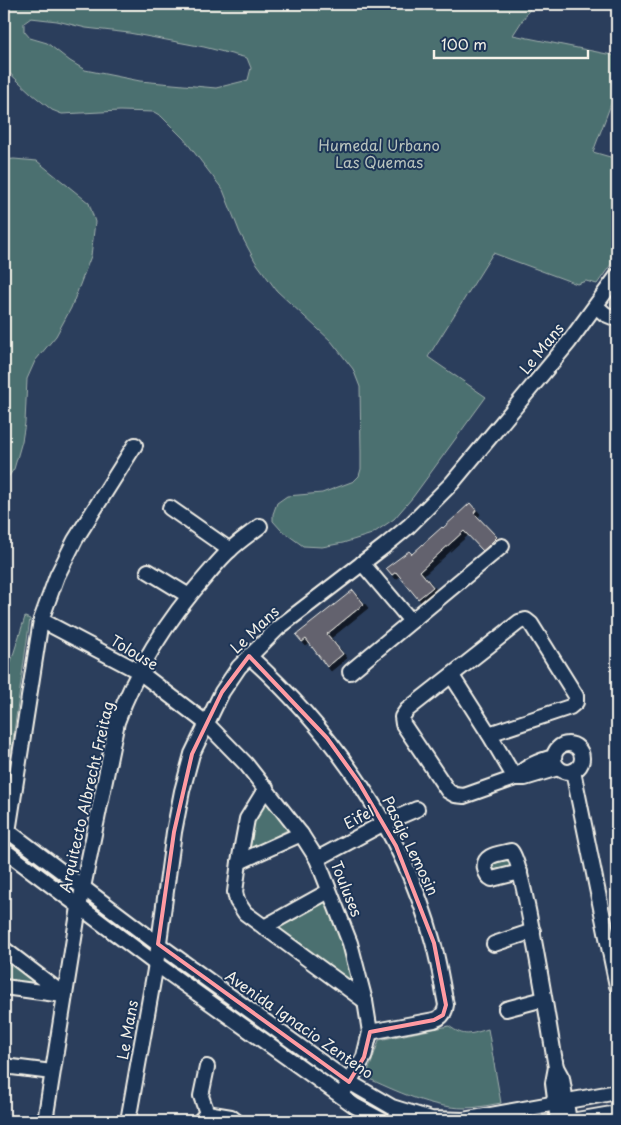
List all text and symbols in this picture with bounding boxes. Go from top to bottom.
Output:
scale bar [434,28,587,60]
text: 100 m [441,32,487,55]
park label: Humedal Urbano Las Quemas [318,133,440,173]
street label: Le Mans [513,317,569,379]
street label: Le Mans [224,600,284,658]
street label: Tolouse [106,628,163,675]
street label: Arquitecto Albrecht Freitag [52,699,119,895]
street label: Pasaje Lemosin [377,792,445,899]
street label: Eifel [339,799,378,834]
street label: Touluses [326,857,369,920]
street label: Avenida Ignacio Zenteno [221,964,379,1084]
street label: Le Mans [110,998,143,1061]

